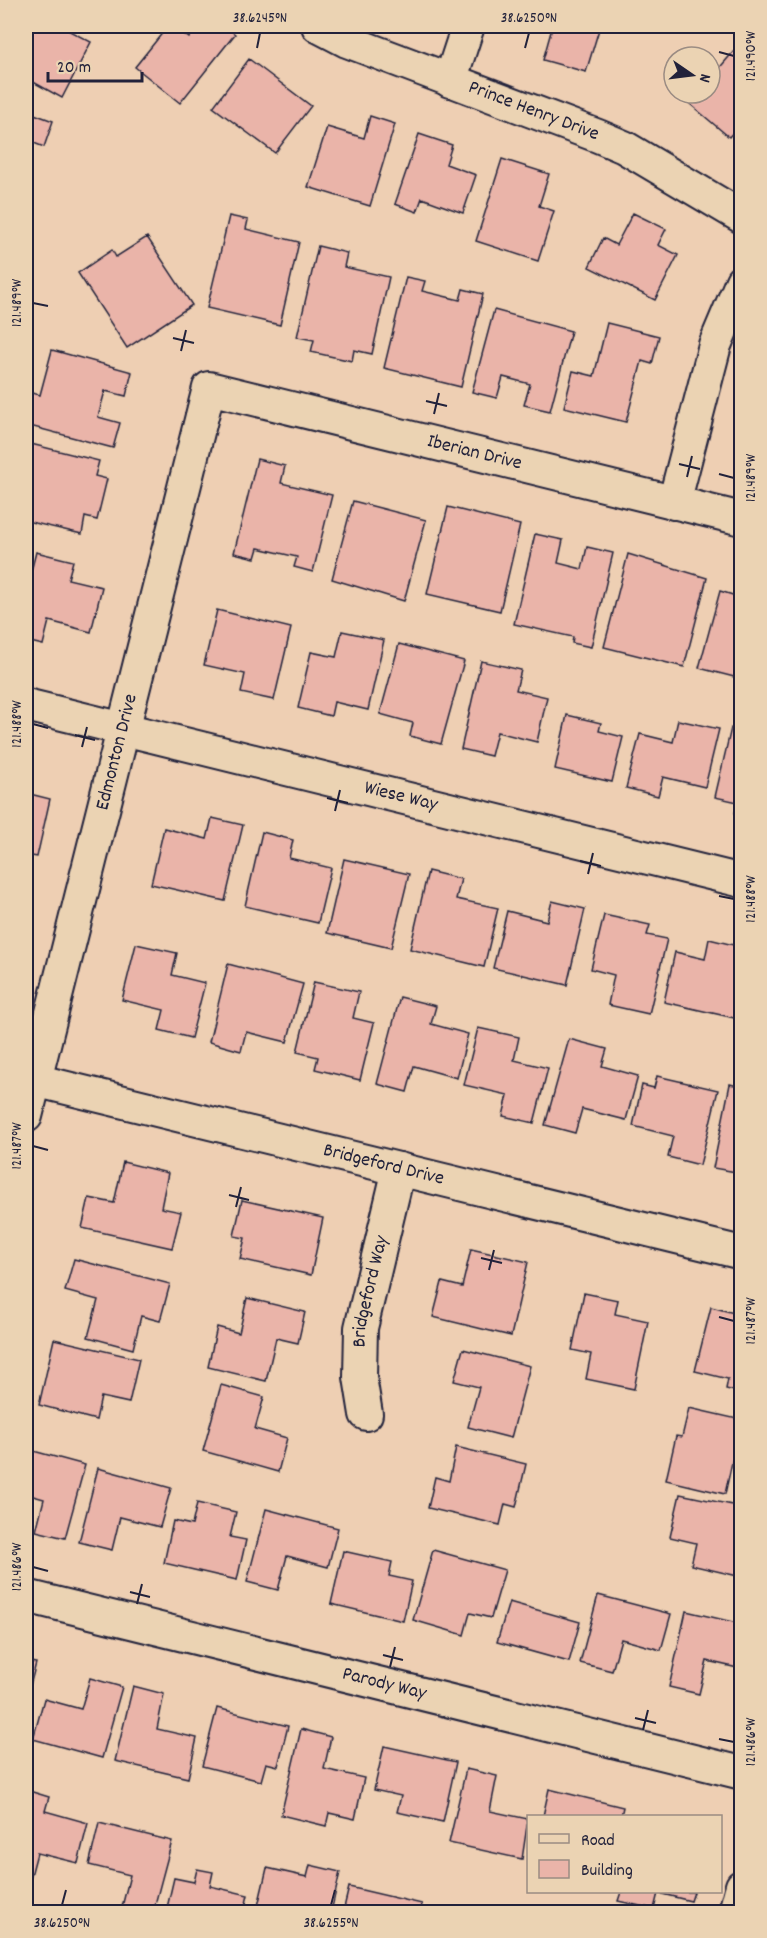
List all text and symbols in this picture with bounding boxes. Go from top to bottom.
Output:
text: 38.6245°N [233,8,287,30]
text: 38.6250°N [501,8,557,30]
text: 121.490°W [741,30,763,81]
scale bar [48,45,142,83]
north arrow [662,45,722,105]
text: 20 m [57,56,91,81]
text: N [692,71,716,85]
street label: Prince Henry Drive [464,74,603,149]
text: 121.489°W [7,279,29,327]
street label: Iberian Drive [424,428,525,478]
text: 121.489°W [741,454,763,502]
street label: Edmonton Drive [89,691,146,813]
text: 121.488°W [7,700,29,748]
street label: Wiese Way [361,775,441,820]
text: 121.488°W [741,875,763,923]
text: 121.487°W [7,1122,29,1170]
street label: Bridgeford Drive [320,1137,447,1194]
street label: Bridgeford Way [347,1232,397,1348]
text: 121.487°W [741,1297,763,1345]
text: 121.486°W [7,1542,29,1591]
street label: Parody Way [339,1661,430,1709]
text: 121.486°W [741,1717,763,1766]
legend [527,1815,722,1893]
text: Road [581,1829,615,1854]
text: Building [581,1859,633,1884]
text: 38.6250°N [34,1913,90,1935]
text: 38.6255°N [303,1913,359,1935]

